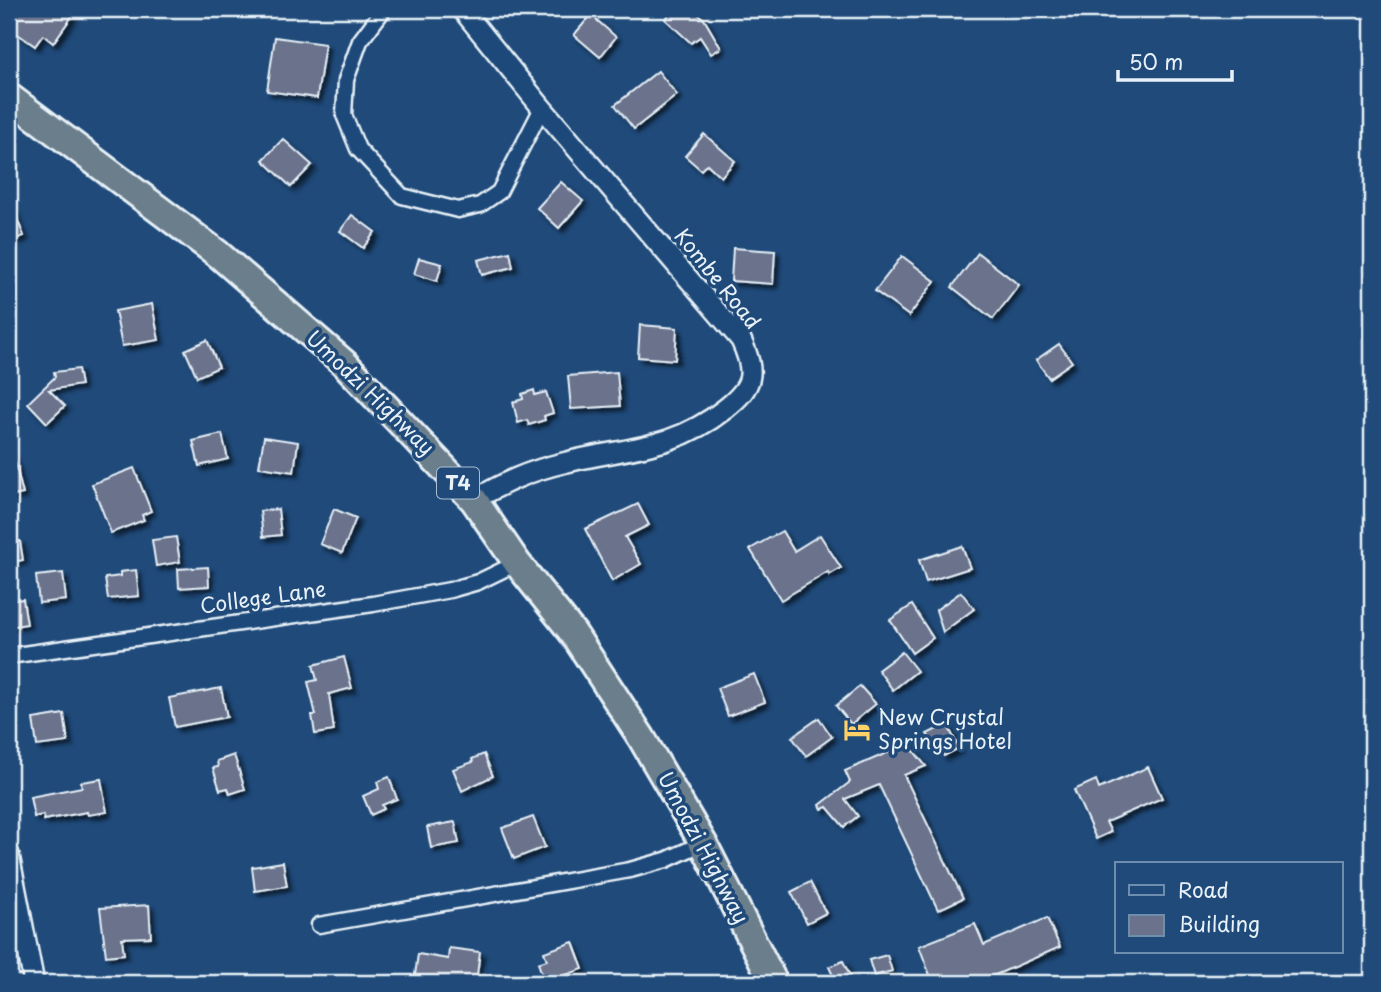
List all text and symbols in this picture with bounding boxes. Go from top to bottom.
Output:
scale bar [1118,38,1232,82]
text: 50 m [1129,45,1183,77]
street label: Kombe Road [668,220,769,335]
street label: Umodzi Highway [300,322,443,461]
road number: T4 [437,468,479,498]
street label: College Lane [198,571,328,621]
place label: New Crystal Springs Hotel [878,700,1012,756]
hotel icon: New Crystal Springs Hotel [842,715,872,745]
street label: Umodzi Highway [651,765,758,929]
legend [1115,862,1342,954]
text: Road [1178,873,1229,905]
text: Building [1178,907,1260,939]

